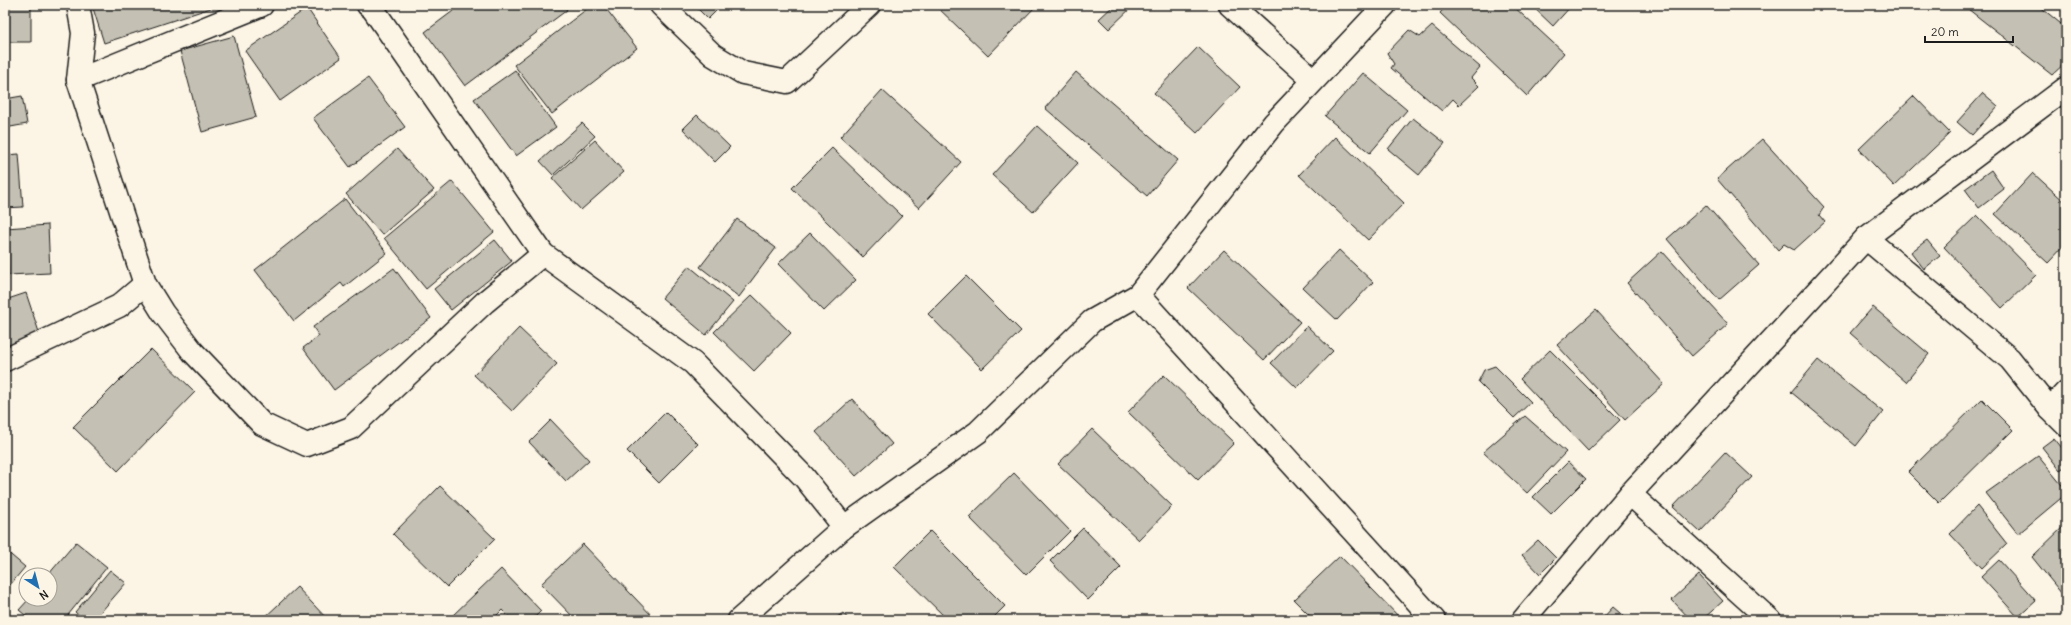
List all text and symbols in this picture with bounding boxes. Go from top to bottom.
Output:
scale bar [1925,18,2013,44]
text: 20 m [1931,24,1959,39]
north arrow [18,567,58,607]
text: N [37,587,51,603]

